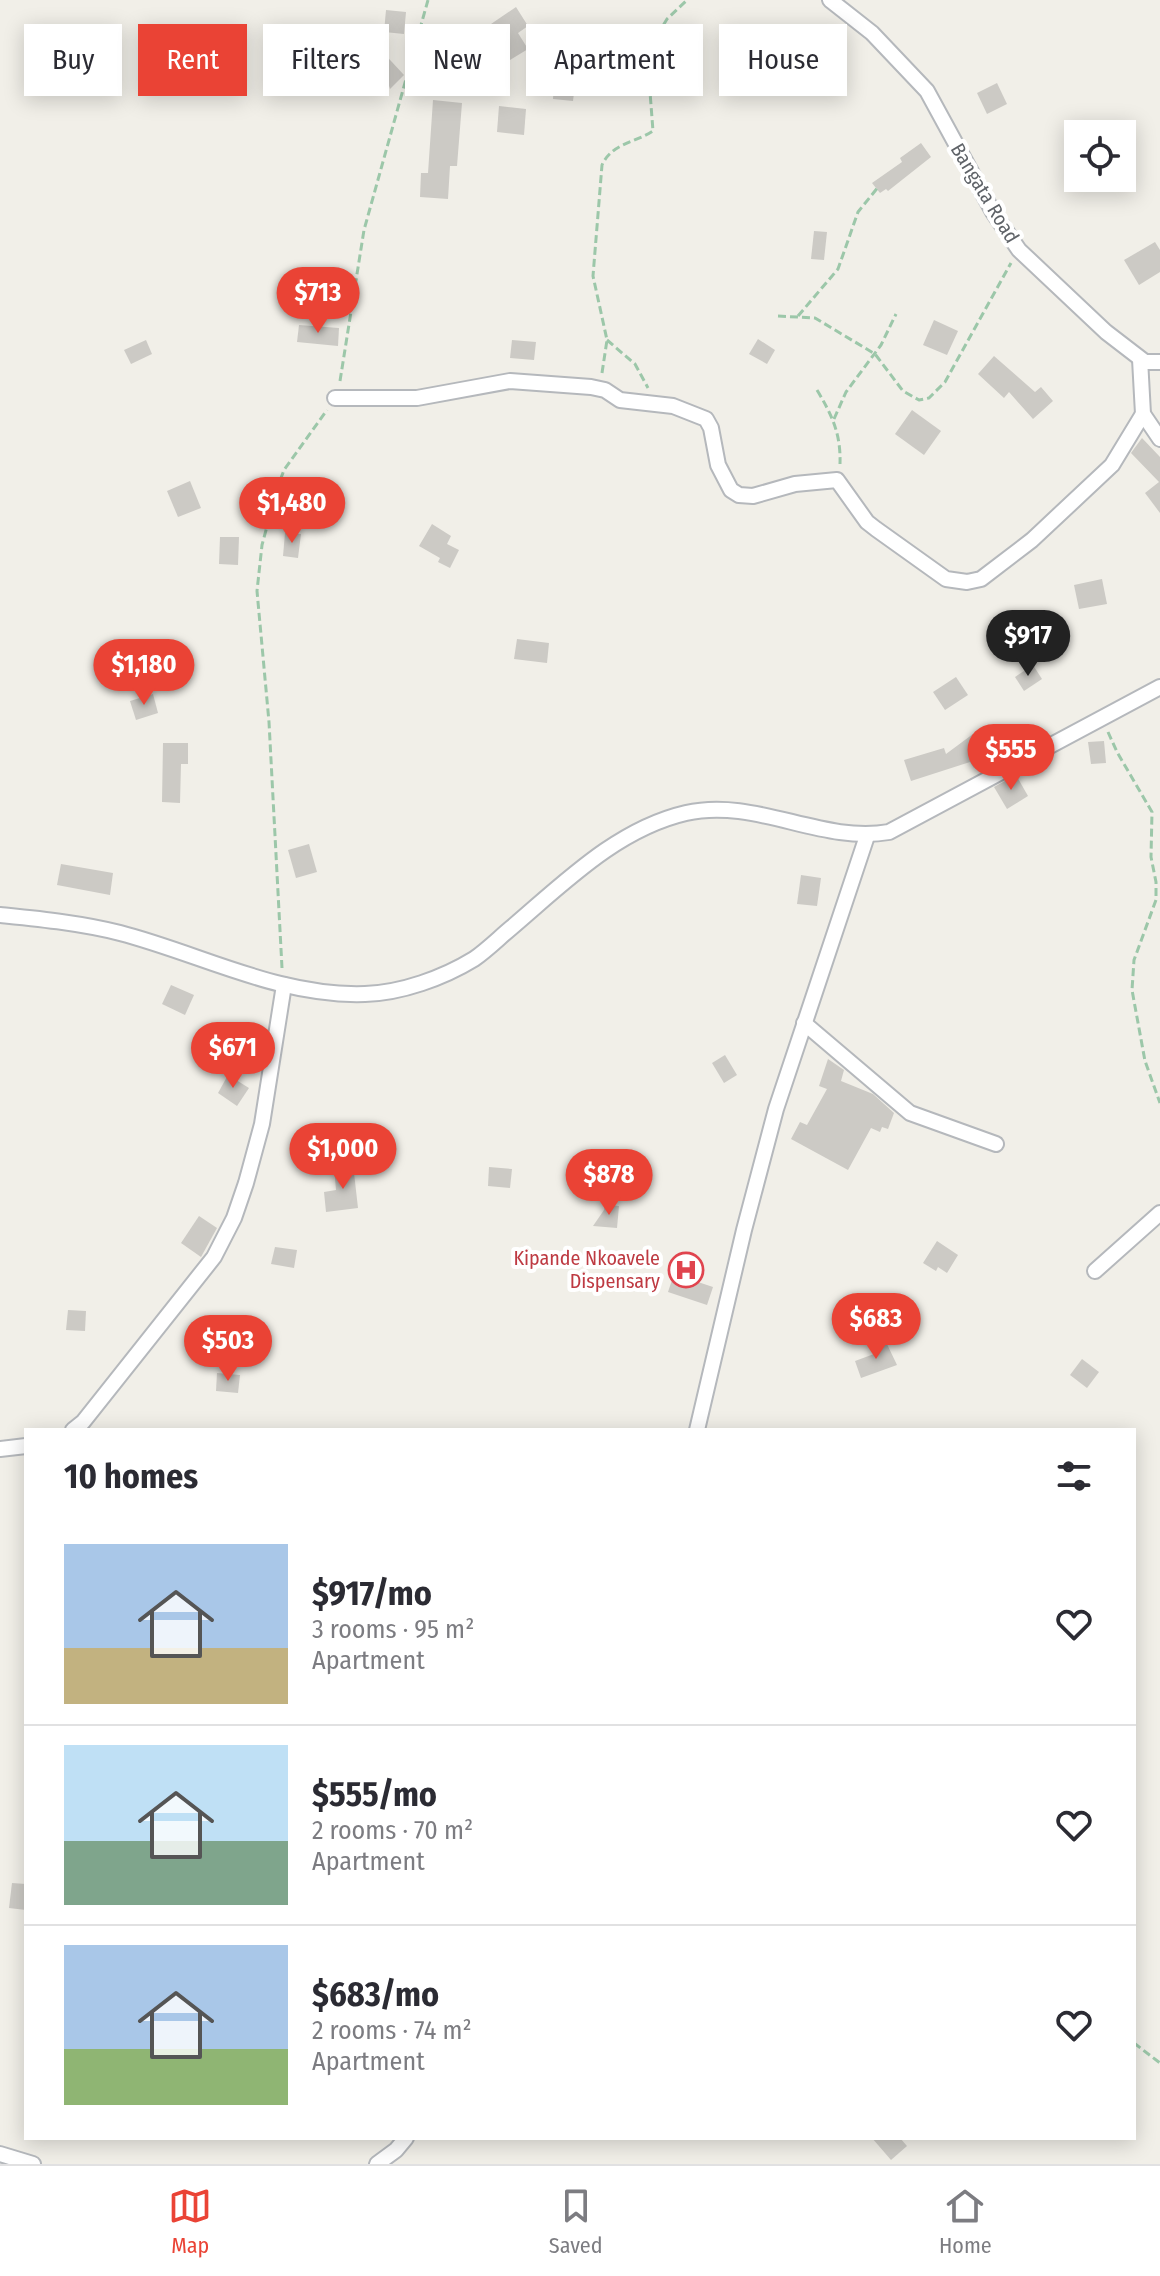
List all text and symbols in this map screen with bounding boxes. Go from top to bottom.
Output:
chip: Buy [24,24,122,96]
chip: Rent [138,24,247,96]
chip: Filters [263,24,389,96]
chip: New [405,24,510,96]
chip: Apartment [526,24,703,96]
chip: House [719,24,847,96]
map controls [1064,120,1136,192]
button: locate [1064,120,1136,192]
street label: Bangata Road [946,139,1024,247]
pin: $713 [271,267,365,335]
text: $713 [295,277,341,308]
pin: $1,480 [227,477,357,545]
text: $1,480 [257,487,327,518]
pin: $917 [981,610,1075,678]
text: $917 [1004,620,1052,651]
pin: $1,180 [79,639,209,707]
text: $1,180 [111,649,177,680]
pin: $555 [964,724,1058,792]
text: $555 [986,734,1037,765]
pin: $671 [186,1022,280,1090]
text: $671 [209,1032,257,1063]
pin: $1,000 [278,1123,408,1191]
text: $1,000 [307,1133,379,1164]
pin: $878 [562,1149,656,1217]
text: $878 [584,1159,634,1190]
place label: Kipande Nkoavele Dispensary [513,1246,660,1293]
hospital icon: Kipande Nkoavele Dispensary [667,1251,705,1289]
pin: $683 [829,1293,923,1361]
text: $683 [850,1303,902,1334]
pin: $503 [181,1315,275,1383]
text: $503 [202,1325,254,1356]
icon: filters [1052,1454,1096,1498]
text: 10 homes [64,1456,198,1497]
text: $917/mo [312,1573,432,1614]
icon: home [128,1576,224,1672]
icon: heart [1052,1602,1096,1646]
text: 3 rooms · 95 m² [312,1614,474,1645]
text: Apartment [312,1645,425,1676]
text: $555/mo [312,1774,437,1815]
icon: home [128,1777,224,1873]
icon: heart [1052,1803,1096,1847]
text: 2 rooms · 70 m² [312,1815,473,1846]
text: Apartment [312,1846,425,1877]
text: $683/mo [312,1974,439,2015]
icon: home [128,1977,224,2073]
icon: heart [1052,2003,1096,2047]
text: 2 rooms · 74 m² [312,2015,472,2046]
text: Apartment [312,2046,425,2077]
tab: Map [168,2184,212,2259]
tab: Saved [549,2184,603,2259]
tab: Home [939,2184,992,2259]

